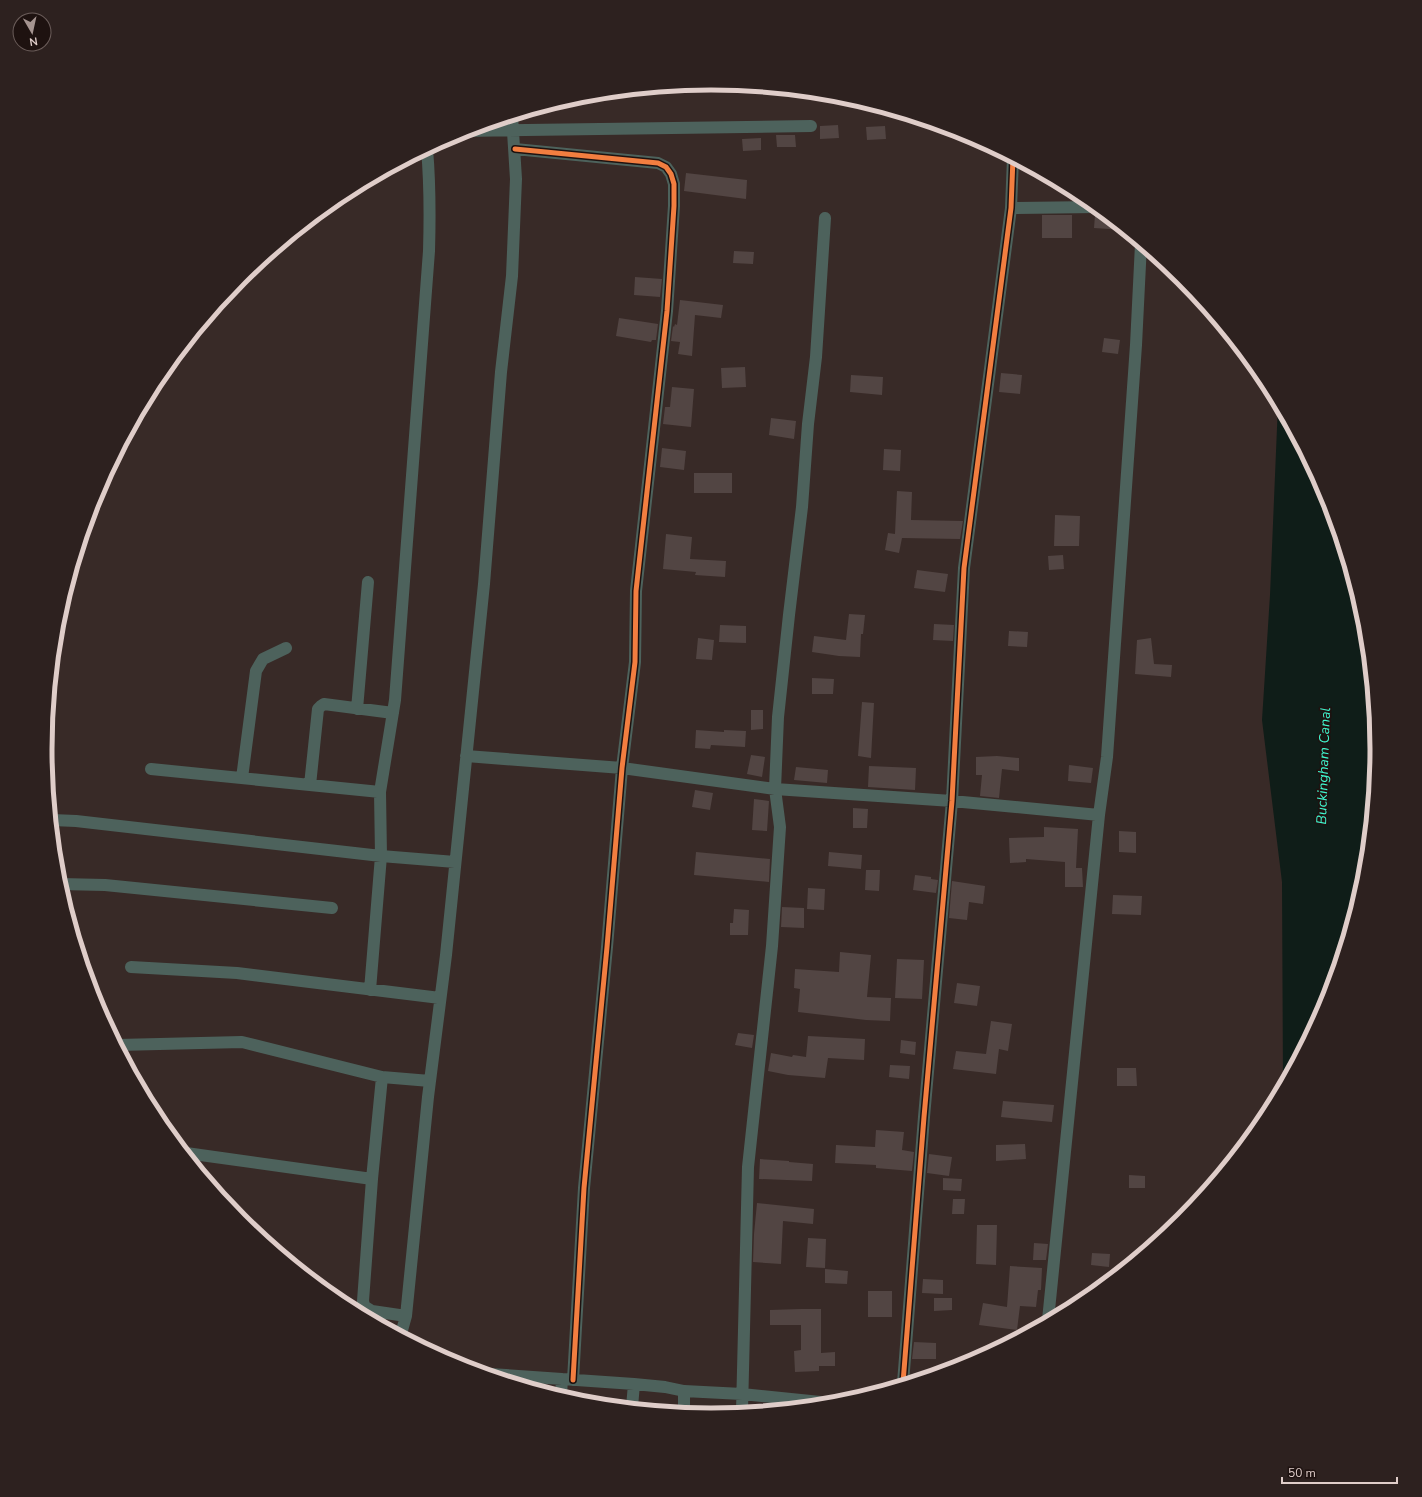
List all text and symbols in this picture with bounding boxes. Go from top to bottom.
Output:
north arrow [12,12,52,52]
text: N [28,33,39,49]
water label: Buckingham Canal [1312,707,1335,825]
scale bar [1282,1459,1397,1485]
text: 50 m [1288,1465,1316,1481]

